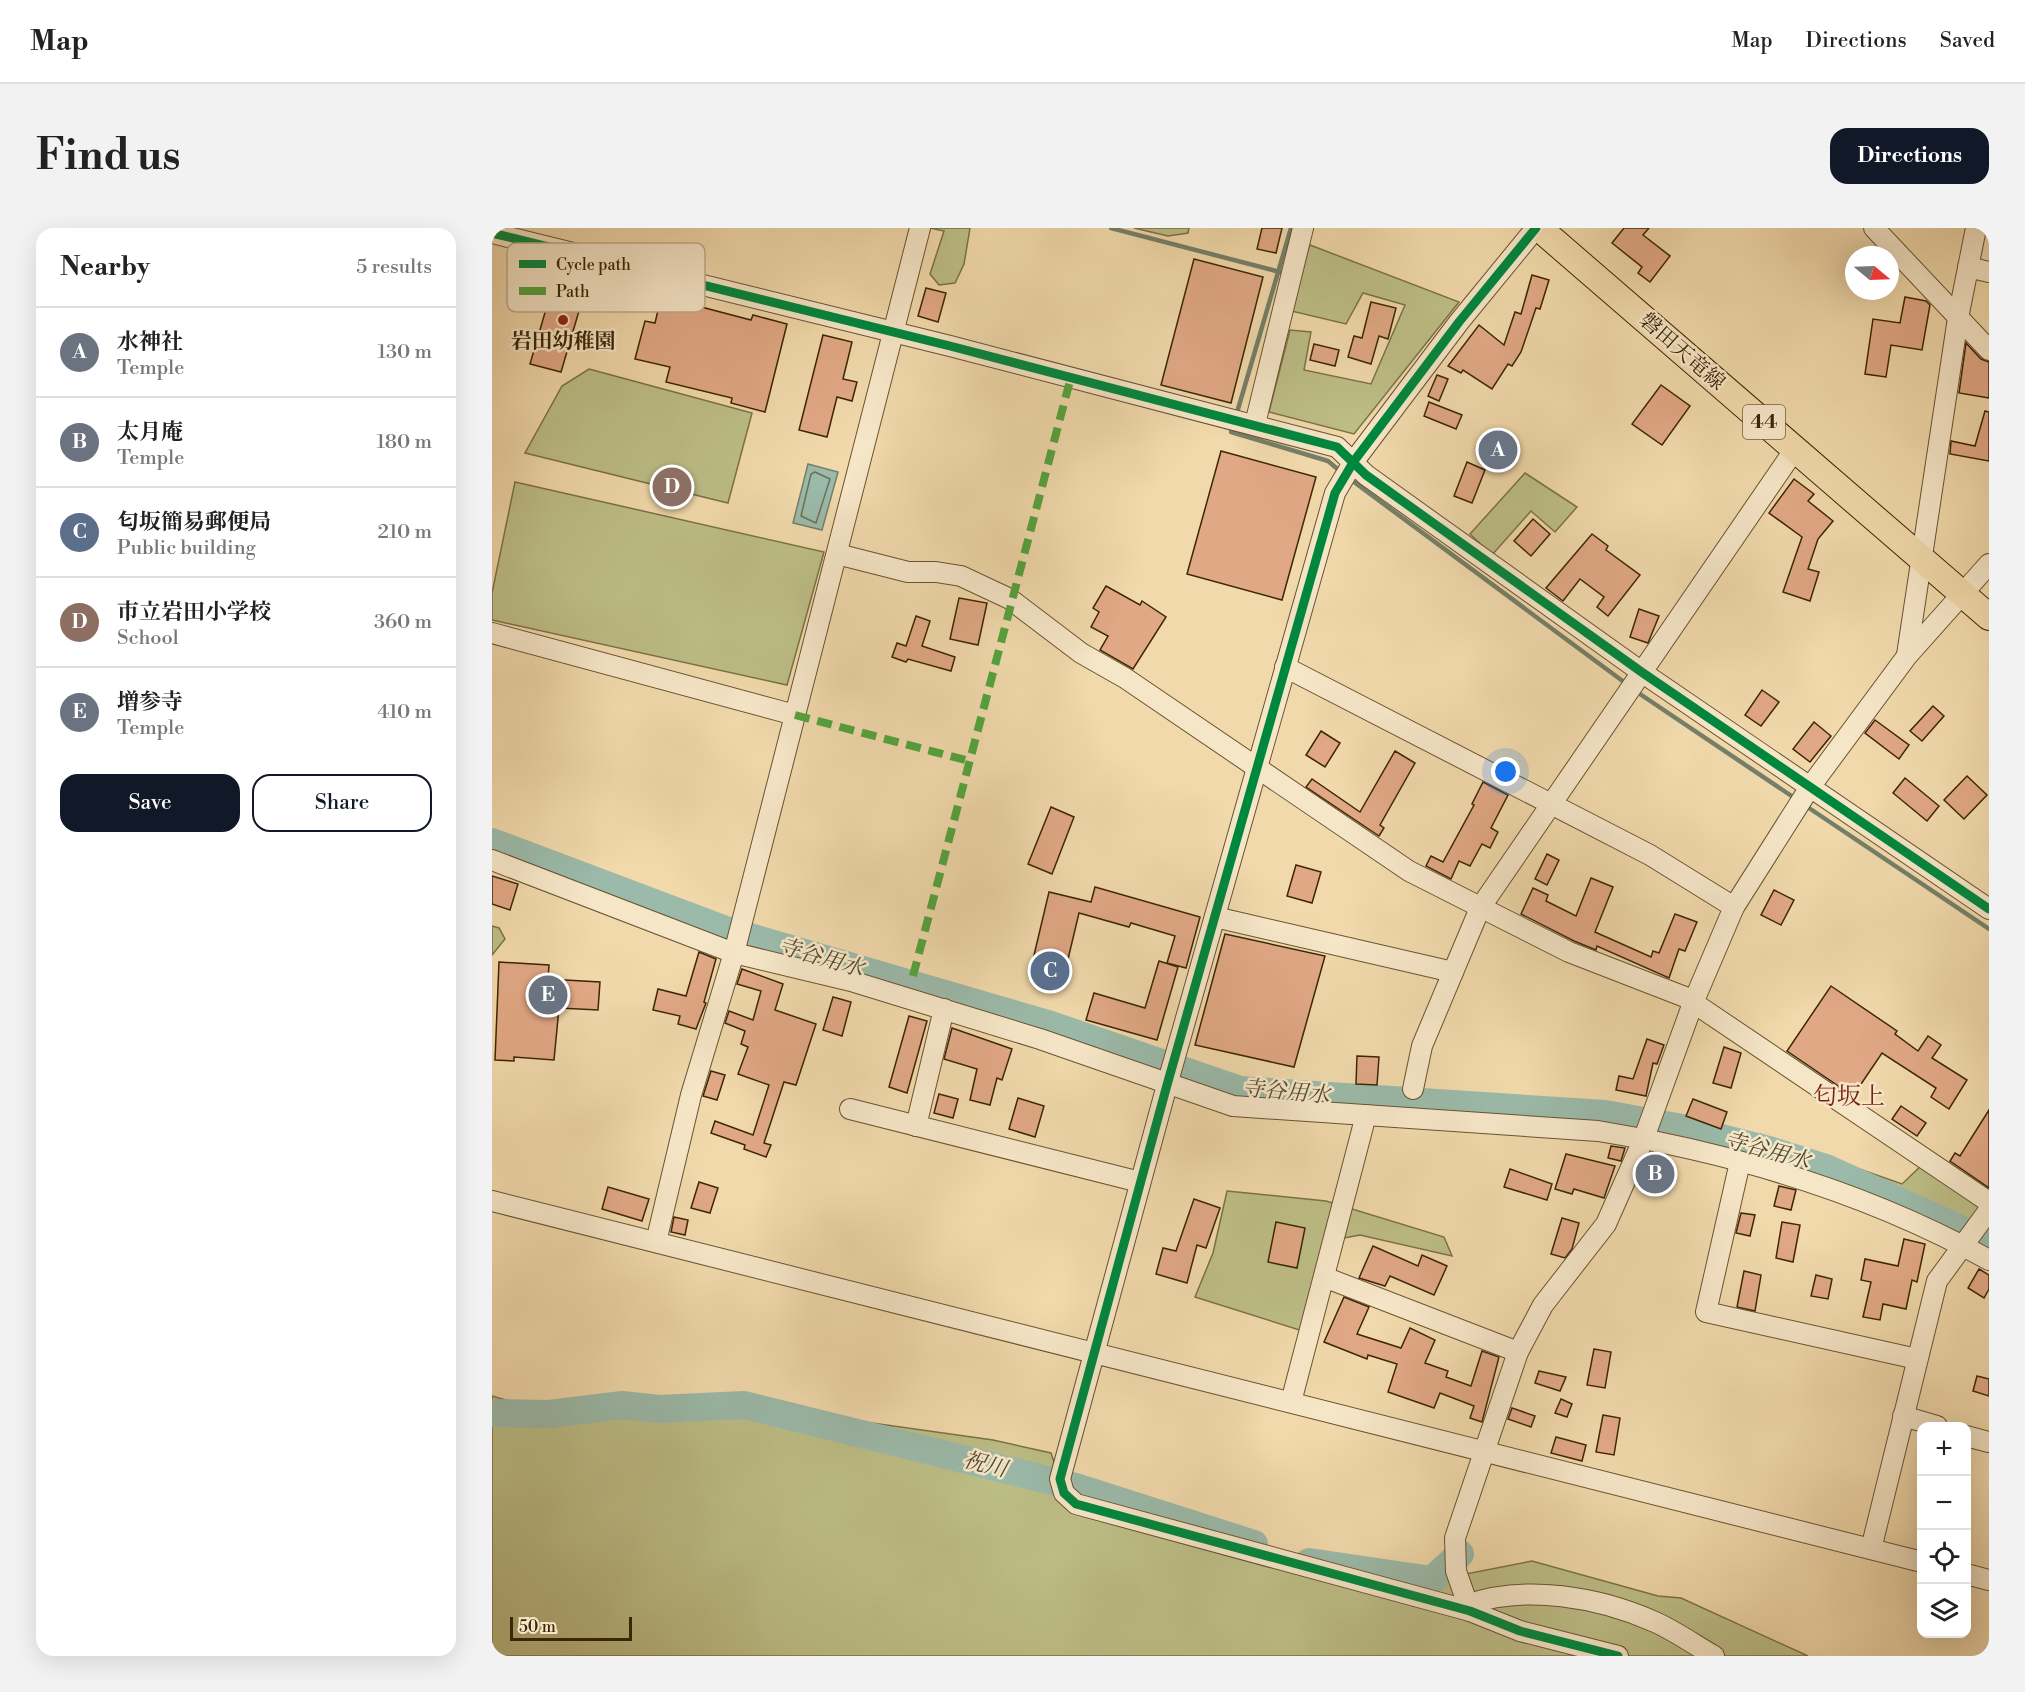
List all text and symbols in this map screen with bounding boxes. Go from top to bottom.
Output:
text: Map [30,24,89,59]
text: Map [1731,28,1773,54]
text: Directions [1806,28,1907,54]
text: Saved [1940,28,1995,54]
button: Directions [1830,128,1989,184]
text: Find us [36,130,180,183]
legend [507,243,705,312]
north arrow [1845,246,1899,300]
text: Nearby [60,251,150,283]
text: 5 results [356,255,432,280]
text: Cycle path [556,255,631,275]
text: Path [556,282,590,302]
street label: 磐田天竜線 [1634,308,1730,396]
marker: 岩田幼稚園 [556,313,570,327]
text: 水神社 [117,329,183,356]
place label: 岩田幼稚園 [511,329,616,355]
text: A [72,340,87,365]
text: 130 m [377,340,432,365]
text: Temple [117,356,184,381]
road number: 44 [1743,405,1785,439]
text: 太月庵 [117,419,183,446]
pin: A [1478,428,1518,472]
text: B [72,430,87,455]
text: 180 m [377,430,432,455]
text: Temple [117,446,184,471]
pin: D [652,464,692,510]
text: 匂坂簡易郵便局 [117,509,271,536]
text: C [72,520,87,545]
text: 210 m [377,520,432,545]
text: Public building [117,536,256,561]
text: 市立岩田小学校 [117,599,271,626]
text: D [72,610,87,635]
text: 360 m [374,610,432,635]
text: School [117,626,179,651]
text: 増参寺 [117,689,183,716]
text: E [73,700,86,725]
text: 410 m [377,700,432,725]
text: Temple [117,716,184,741]
your location [1491,757,1520,786]
button: Save [60,774,240,832]
button: Share [252,774,432,832]
water label: 寺谷用水 [775,933,869,984]
pin: C [1030,948,1070,994]
pin: E [528,972,568,1017]
water label: 寺谷用水 [1241,1075,1333,1109]
district label: 匂坂上 [1813,1082,1885,1112]
water label: 寺谷用水 [1721,1127,1815,1176]
pin: B [1636,1152,1674,1196]
map controls [1917,1422,1971,1638]
button: + [1917,1422,1971,1476]
water label: 祝川 [960,1447,1012,1484]
button: − [1917,1476,1971,1530]
button: locate [1917,1530,1971,1584]
button: layers [1917,1584,1971,1638]
scale bar [510,1614,632,1642]
text: 50 m [519,1617,556,1637]

